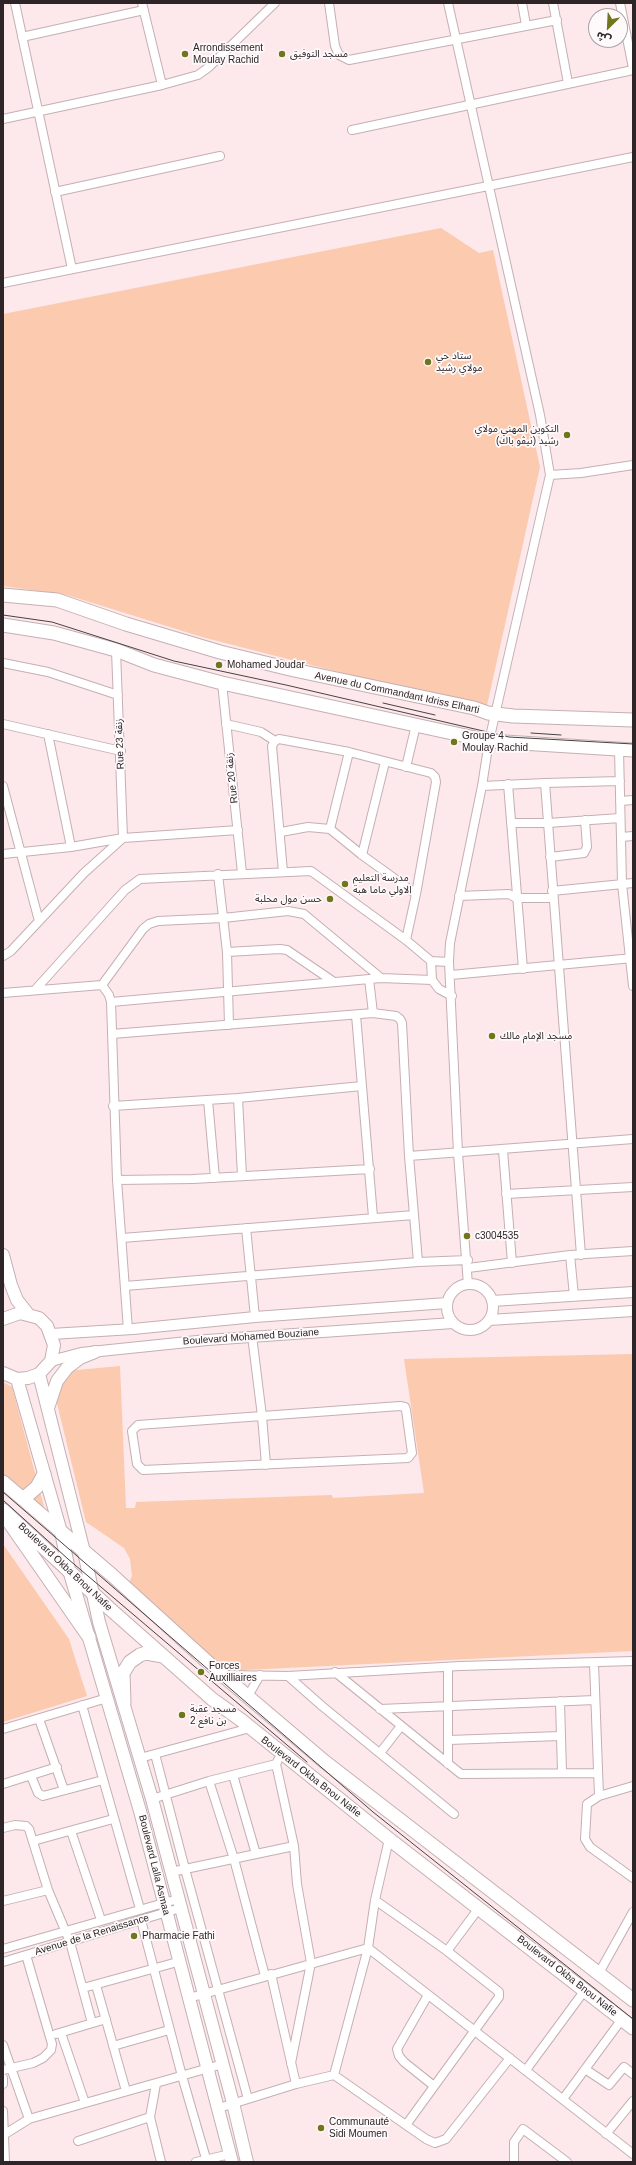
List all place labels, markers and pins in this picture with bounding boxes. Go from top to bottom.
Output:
place label: Arrondissement Moulay Rachid [193,42,263,66]
place label: مسجد التوفيق [290,48,348,60]
marker: Arrondissement Moulay Rachid [180,49,190,59]
marker: مسجد التوفيق [277,49,287,59]
place label: ستاد حي مولاي رشيد [436,350,482,374]
marker: ستاد حي مولاي رشيد [423,357,433,367]
place label: التكوين المهني مولاي رشيد (نيڤو باك) [475,423,559,446]
marker: التكوين المهني مولاي رشيد (نيڤو باك) [562,430,572,440]
place label: Mohamed Joudar [227,659,305,671]
marker: Mohamed Joudar [214,660,224,670]
place label: Groupe 4 Moulay Rachid [462,730,528,754]
marker: Groupe 4 Moulay Rachid [449,737,459,747]
place label: مدرسة التعليم الاولي ماما هبة [353,872,412,896]
marker: مدرسة التعليم الاولي ماما هبة [340,879,350,889]
place label: حسن مول محلبة [255,893,322,905]
marker: حسن مول محلبة [325,894,335,904]
place label: مسجد الإمام مالك [500,1030,572,1042]
marker: مسجد الإمام مالك [487,1031,497,1041]
place label: c3004535 [475,1230,519,1242]
marker: c3004535 [462,1231,472,1241]
place label: Forces Auxilliaires [209,1660,257,1684]
marker: Forces Auxilliaires [196,1667,206,1677]
place label: مسجد عقبة بن نافع 2 [190,1703,236,1726]
marker: مسجد عقبة بن نافع 2 [177,1710,187,1720]
place label: Pharmacie Fathi [142,1930,215,1942]
marker: Pharmacie Fathi [129,1931,139,1941]
place label: Communauté Sidi Moumen [329,2116,389,2140]
marker: Communauté Sidi Moumen [316,2123,326,2133]

